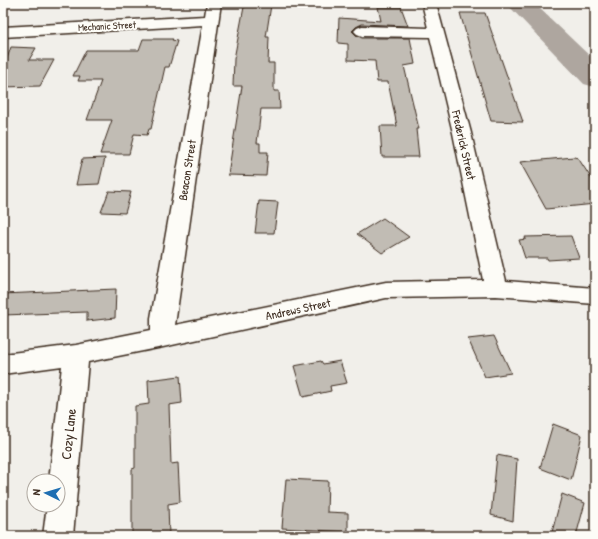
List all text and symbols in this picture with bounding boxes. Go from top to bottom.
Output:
street label: Mechanic Street [78,18,137,34]
street label: Frederick Street [448,108,480,182]
street label: Beacon Street [174,138,200,202]
street label: Andrews Street [264,294,333,324]
street label: Cozy Lane [56,407,81,460]
north arrow [26,473,66,513]
text: N [29,488,43,496]

